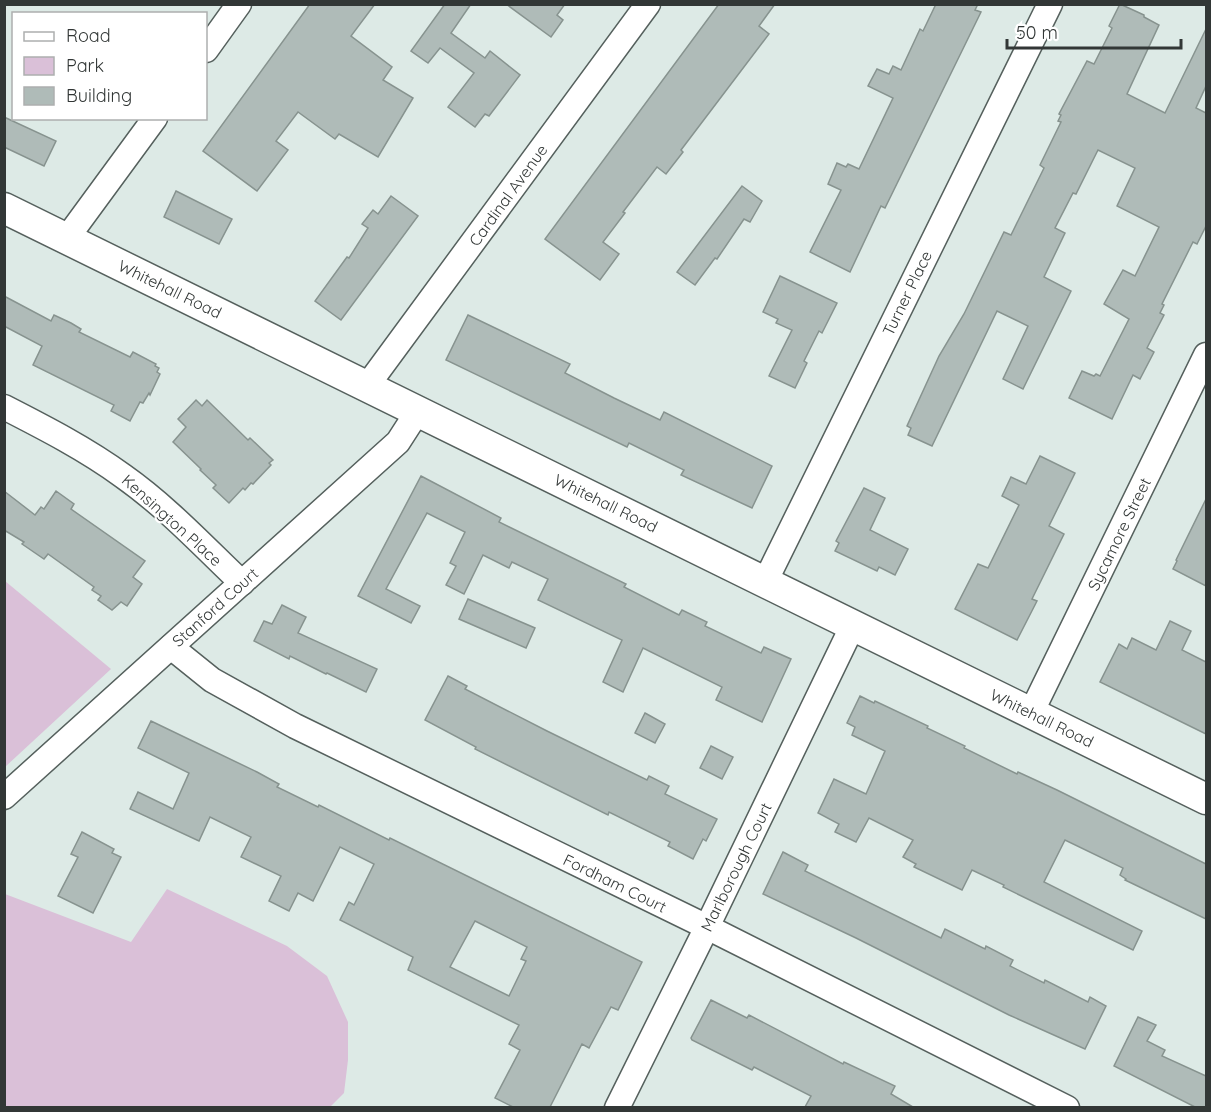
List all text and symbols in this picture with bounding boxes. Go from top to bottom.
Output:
legend [12,12,207,120]
scale bar [1007,12,1181,50]
text: 50 m [1016,21,1058,44]
text: Road [66,24,111,47]
text: Park [66,54,104,77]
text: Building [66,84,132,107]
street label: Cardinal Avenue [464,140,552,250]
street label: Turner Place [878,247,936,339]
street label: Whitehall Road [115,255,225,323]
street label: Whitehall Road [551,469,661,537]
street label: Kensington Place [118,470,226,570]
street label: Sycamore Street [1083,474,1155,594]
street label: Stanford Court [168,563,262,651]
street label: Whitehall Road [987,684,1097,752]
street label: Marlborough Court [696,799,776,935]
street label: Fordham Court [560,849,670,917]

